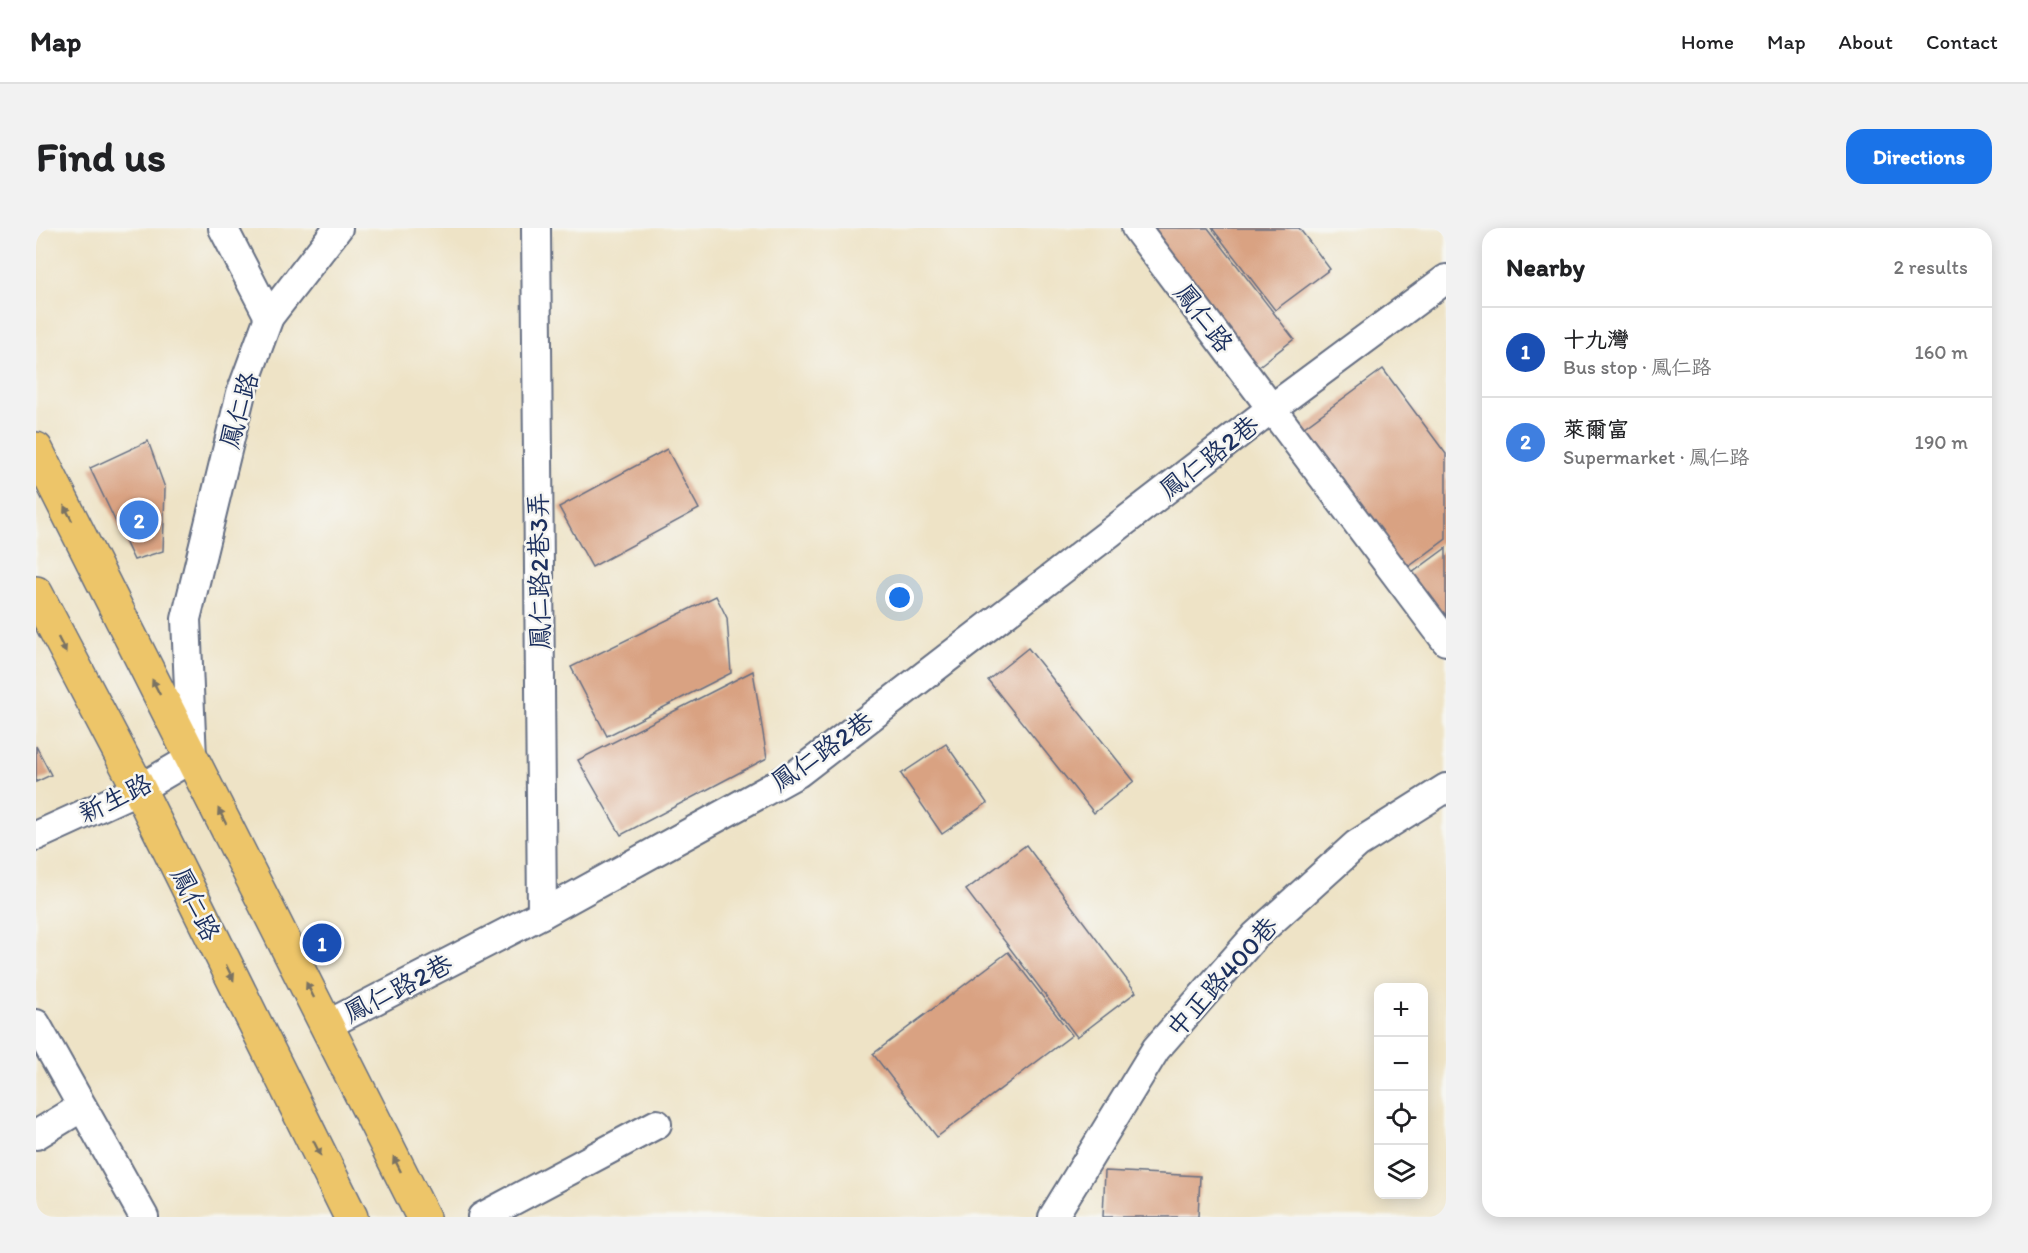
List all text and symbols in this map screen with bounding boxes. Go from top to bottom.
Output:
text: Map [30,24,81,58]
text: Home [1681,29,1734,54]
text: Map [1767,29,1806,54]
text: About [1839,29,1893,54]
text: Contact [1926,29,1998,54]
button: Directions [1846,129,1992,184]
text: Find us [36,131,166,182]
text: Nearby [1506,251,1585,283]
text: 2 results [1894,255,1968,279]
street label: 鳳仁路 [1168,277,1240,359]
text: 十九灣 [1563,326,1629,353]
text: 1 [1521,340,1530,364]
text: 160 m [1915,340,1968,364]
text: Bus stop · 鳳仁路 [1563,355,1711,379]
street label: 鳳仁路 [213,368,265,452]
street label: 鳳仁路2巷 [1153,408,1265,506]
text: 萊爾富 [1563,416,1629,443]
text: 2 [1520,430,1531,454]
text: 190 m [1915,430,1968,454]
text: Supermarket · 鳳仁路 [1563,445,1749,469]
street label: 鳳仁路2巷3弄 [522,492,556,650]
pin: 2 [120,498,158,542]
one-way arrow [63,504,73,521]
your location [885,583,914,612]
one-way arrow [58,636,67,653]
one-way arrow [152,678,161,695]
street label: 鳳仁路2巷 [765,704,879,798]
street label: 新生路 [73,767,157,829]
one-way arrow [217,808,227,825]
street label: 鳳仁路 [165,862,227,946]
street label: 中正路400巷 [1159,910,1285,1044]
pin: 1 [302,920,342,966]
street label: 鳳仁路2巷 [338,947,458,1029]
one-way arrow [225,965,235,982]
one-way arrow [305,982,315,999]
map controls [1374,983,1428,1199]
button: + [1374,983,1428,1037]
button: − [1374,1037,1428,1091]
button: locate [1374,1091,1428,1145]
one-way arrow [312,1139,322,1156]
button: layers [1374,1145,1428,1199]
one-way arrow [393,1156,402,1173]

